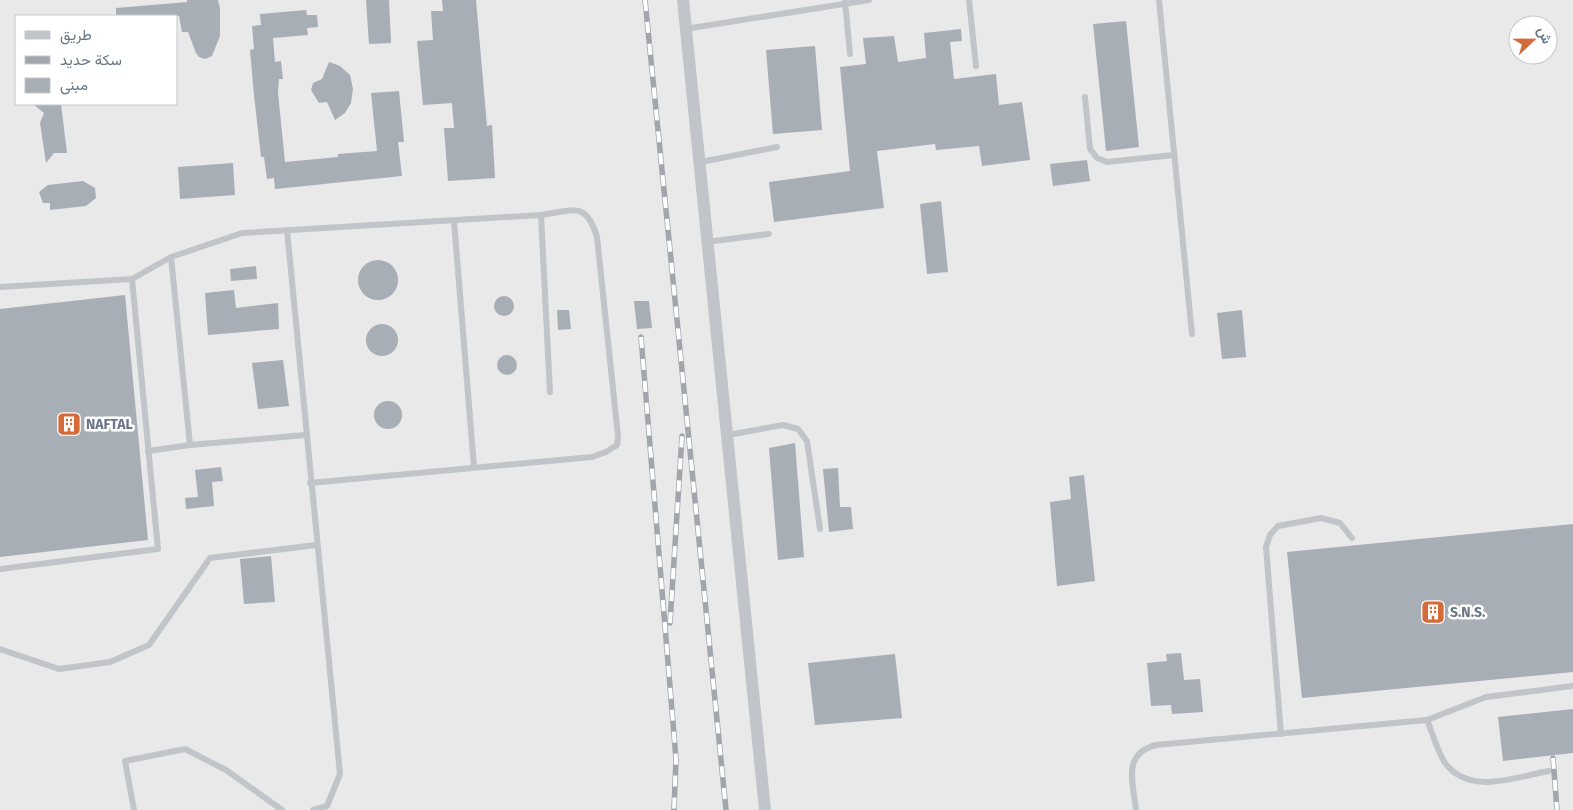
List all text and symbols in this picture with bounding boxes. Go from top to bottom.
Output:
legend [15,15,178,105]
north arrow [1508,15,1558,65]
text: ش [1534,24,1556,46]
text: طريق [60,26,92,45]
text: سكة حديد [60,51,122,69]
text: مبنى [60,76,88,95]
building icon: NAFTAL [56,411,82,437]
place label: NAFTAL [86,416,133,433]
building icon: S.N.S. [1420,599,1446,625]
place label: S.N.S. [1450,604,1485,621]

